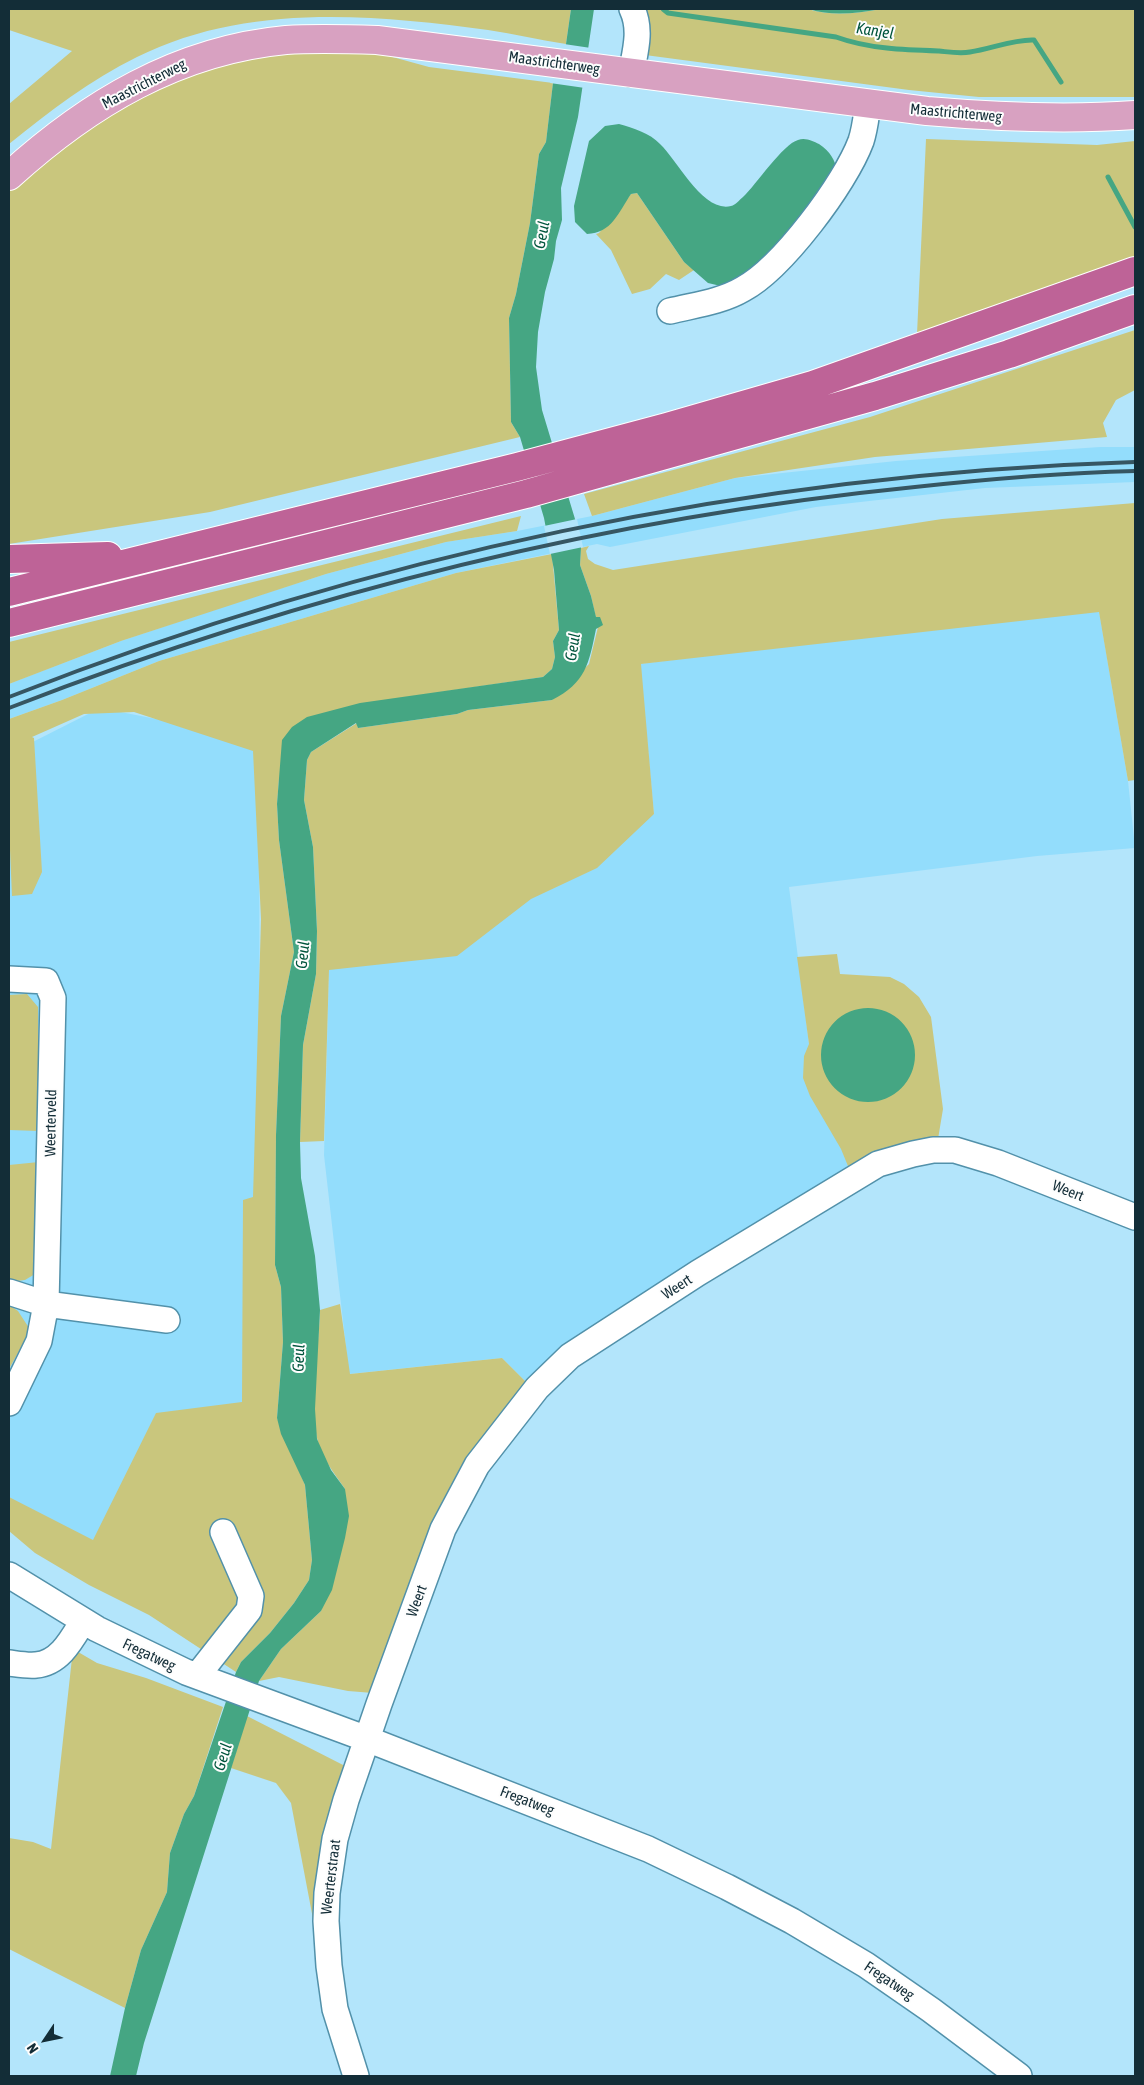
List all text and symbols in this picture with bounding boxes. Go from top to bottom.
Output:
water label: Kanjel [855,19,895,43]
street label: Maastrichterweg [507,48,601,78]
street label: Maastrichterweg [99,55,189,113]
street label: Maastrichterweg [909,100,1003,126]
water label: Geul [530,220,554,250]
water label: Geul [561,632,585,662]
water label: Geul [292,940,314,970]
street label: Weerterveld [41,1089,61,1157]
street label: Weert [1050,1177,1086,1205]
street label: Weert [658,1271,696,1303]
water label: Geul [289,1344,309,1372]
street label: Weert [403,1583,431,1619]
street label: Fregatweg [120,1635,178,1675]
water label: Geul [210,1741,236,1773]
street label: Fregatweg [497,1782,557,1820]
street label: Weerterstraat [317,1838,345,1916]
street label: Fregatweg [861,1958,917,2004]
north arrow [20,2015,70,2065]
text: N [24,2040,42,2056]

